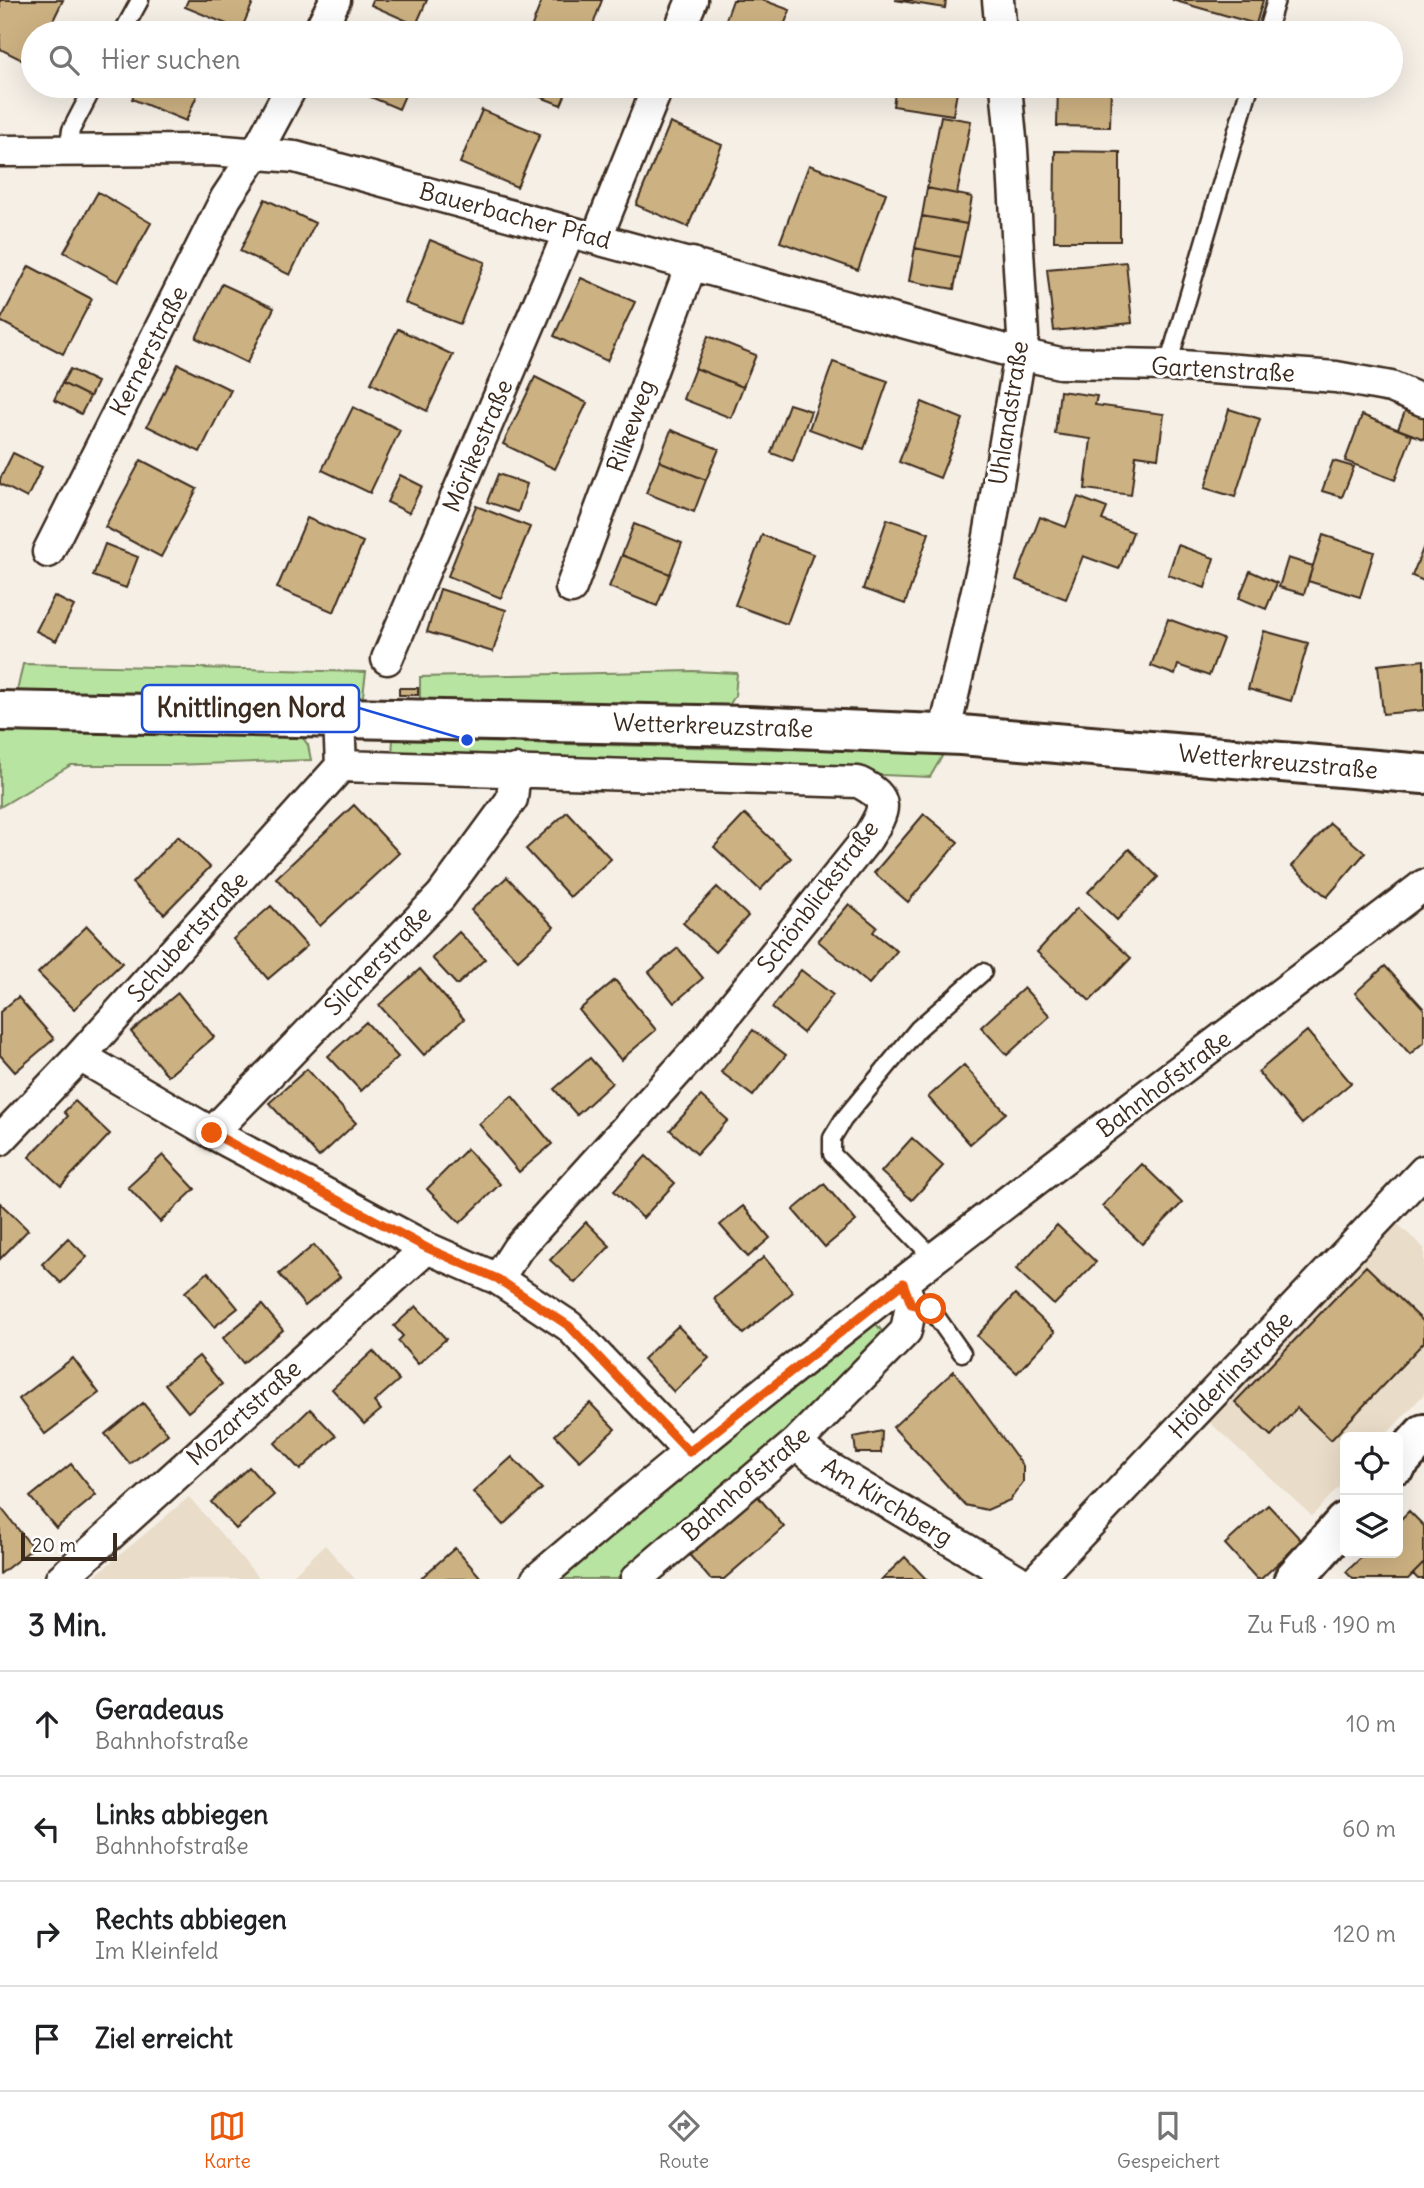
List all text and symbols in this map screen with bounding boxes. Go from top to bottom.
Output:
search box [21,21,1403,98]
icon: search [45,41,83,79]
text: Hier suchen [101,43,241,76]
street label: Bauerbacher Pfad [416,175,614,255]
street label: Kernerstraße [103,281,194,421]
street label: Uhlandstraße [982,339,1034,487]
street label: Gartenstraße [1151,350,1296,388]
street label: Mörikestraße [436,375,518,516]
street label: Rilkeweg [600,375,661,476]
callout: Knittlingen Nord [142,685,359,732]
text: Knittlingen Nord [157,691,345,724]
street label: Wetterkreuzstraße [612,707,814,743]
street label: Wetterkreuzstraße [1177,737,1379,785]
street label: Schönblickstraße [750,814,884,979]
street label: Schubertstraße [121,865,254,1008]
street label: Silcherstraße [317,899,437,1021]
street label: Bahnhofstraße [1090,1023,1236,1143]
route end [196,1117,227,1148]
route start [915,1293,946,1324]
street label: Hölderlinstraße [1162,1304,1299,1444]
street label: Mozartstraße [180,1353,307,1471]
street label: Bahnhofstraße [675,1419,816,1547]
map controls [1340,1432,1403,1558]
button: locate [1340,1432,1403,1495]
street label: Am Kirchberg [817,1450,958,1552]
button: layers [1340,1495,1403,1558]
scale bar [21,1530,117,1562]
text: 20 m [32,1533,76,1557]
text: 3 Min. [28,1606,107,1644]
text: Zu Fuß · 190 m [1247,1610,1396,1639]
text: Geradeaus [95,1693,224,1726]
icon: ahead [28,1705,66,1743]
text: 10 m [1346,1709,1396,1738]
text: Bahnhofstraße [95,1726,249,1755]
text: Links abbiegen [95,1798,268,1831]
icon: left [28,1810,66,1848]
text: 60 m [1342,1814,1396,1843]
text: Bahnhofstraße [95,1831,249,1860]
text: Rechts abbiegen [95,1903,287,1936]
icon: right [28,1915,66,1953]
text: 120 m [1333,1919,1396,1948]
text: Im Kleinfeld [95,1936,219,1965]
icon: arrive [28,2020,66,2058]
text: Ziel erreicht [95,2022,233,2055]
tab: Karte [204,2107,251,2173]
tab: Route [659,2107,709,2173]
tab: Gespeichert [1117,2107,1220,2173]

